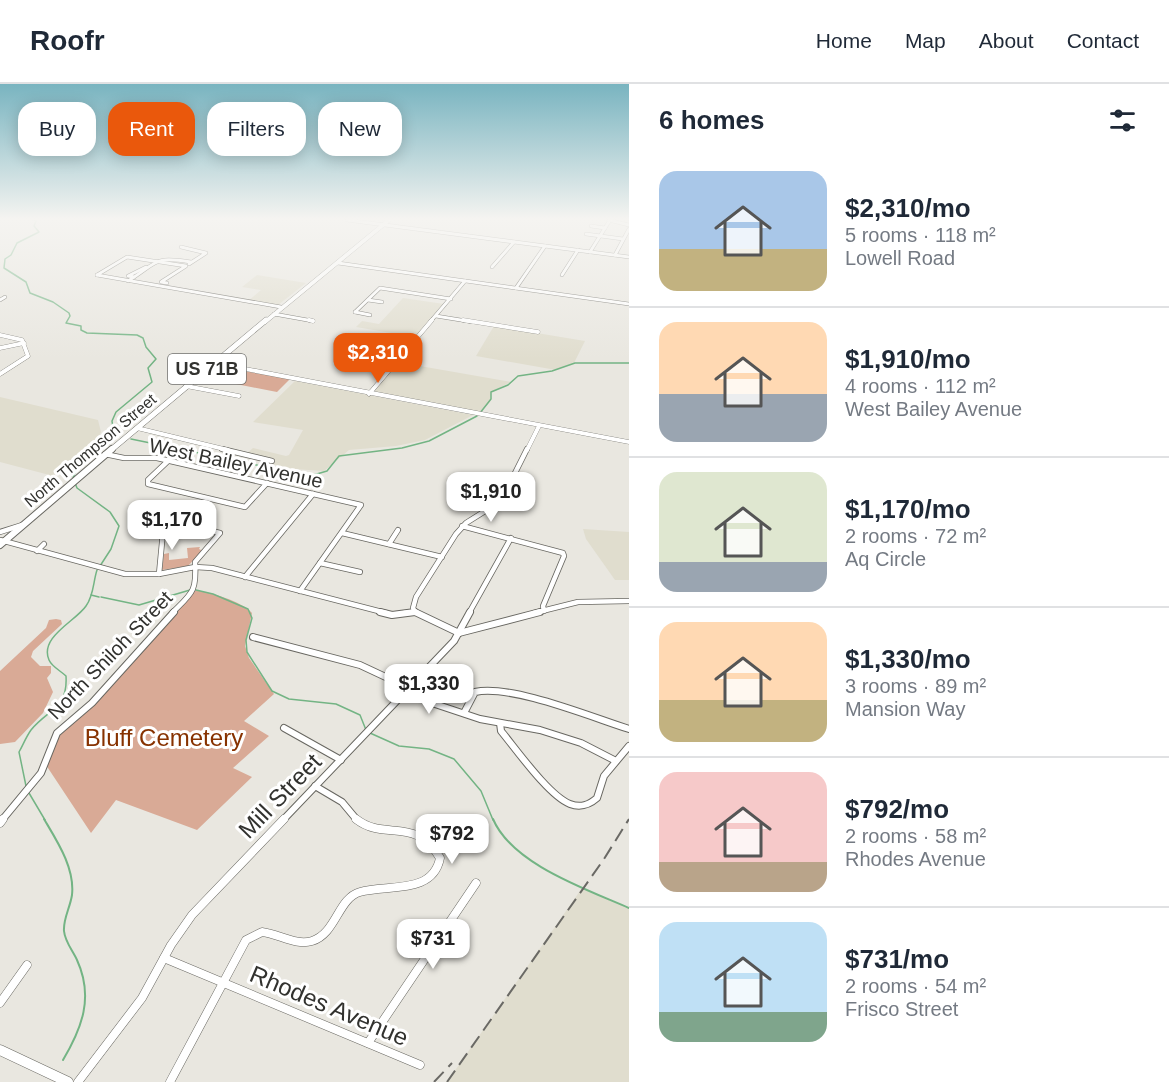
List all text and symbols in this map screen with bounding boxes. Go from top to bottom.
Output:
text: Roofr [30,25,105,56]
text: Home [816,29,872,52]
text: Map [905,29,946,52]
text: About [979,29,1034,52]
text: Contact [1067,29,1139,52]
chip: Buy [18,102,96,156]
chip: Rent [108,102,195,156]
chip: Filters [207,102,306,156]
chip: New [318,102,402,156]
icon: filters [1106,104,1139,137]
text: 6 homes [659,105,765,135]
text: $2,310/mo [845,193,971,223]
icon: home [707,195,779,267]
text: 5 rooms · 118 m² [845,224,996,246]
text: Lowell Road [845,247,955,269]
pin: $2,310 [329,333,427,384]
text: $2,310 [347,341,409,363]
text: $1,910/mo [845,344,971,374]
icon: home [707,346,779,418]
road number: US 71B [168,354,246,384]
text: 4 rooms · 112 m² [845,375,996,397]
street label: North Thompson Street [21,390,160,510]
text: West Bailey Avenue [845,398,1022,420]
street label: West Bailey Avenue [147,434,325,492]
pin: $1,910 [442,472,540,523]
text: $1,910 [460,480,522,502]
text: $1,170/mo [845,494,971,524]
icon: home [707,496,779,568]
pin: $1,170 [123,500,221,551]
text: $1,170 [141,508,203,530]
text: 2 rooms · 72 m² [845,525,986,547]
text: Aq Circle [845,548,926,570]
street label: North Shiloh Street [43,586,177,723]
text: $1,330/mo [845,644,971,674]
icon: home [707,646,779,718]
pin: $1,330 [380,664,478,715]
text: $1,330 [398,672,460,694]
text: 3 rooms · 89 m² [845,675,986,697]
text: Mansion Way [845,698,965,720]
park label: Bluff Cemetery [85,724,243,751]
street label: Mill Street [233,748,327,843]
text: $792/mo [845,794,949,824]
icon: home [707,796,779,868]
pin: $792 [416,814,488,865]
text: $792 [430,822,474,844]
text: 2 rooms · 58 m² [845,825,986,847]
text: Rhodes Avenue [845,848,986,870]
pin: $731 [397,919,469,970]
text: $731 [411,927,455,949]
text: $731/mo [845,944,949,974]
icon: home [707,946,779,1018]
street label: Rhodes Avenue [246,960,412,1051]
text: 2 rooms · 54 m² [845,975,986,997]
text: Frisco Street [845,998,958,1020]

